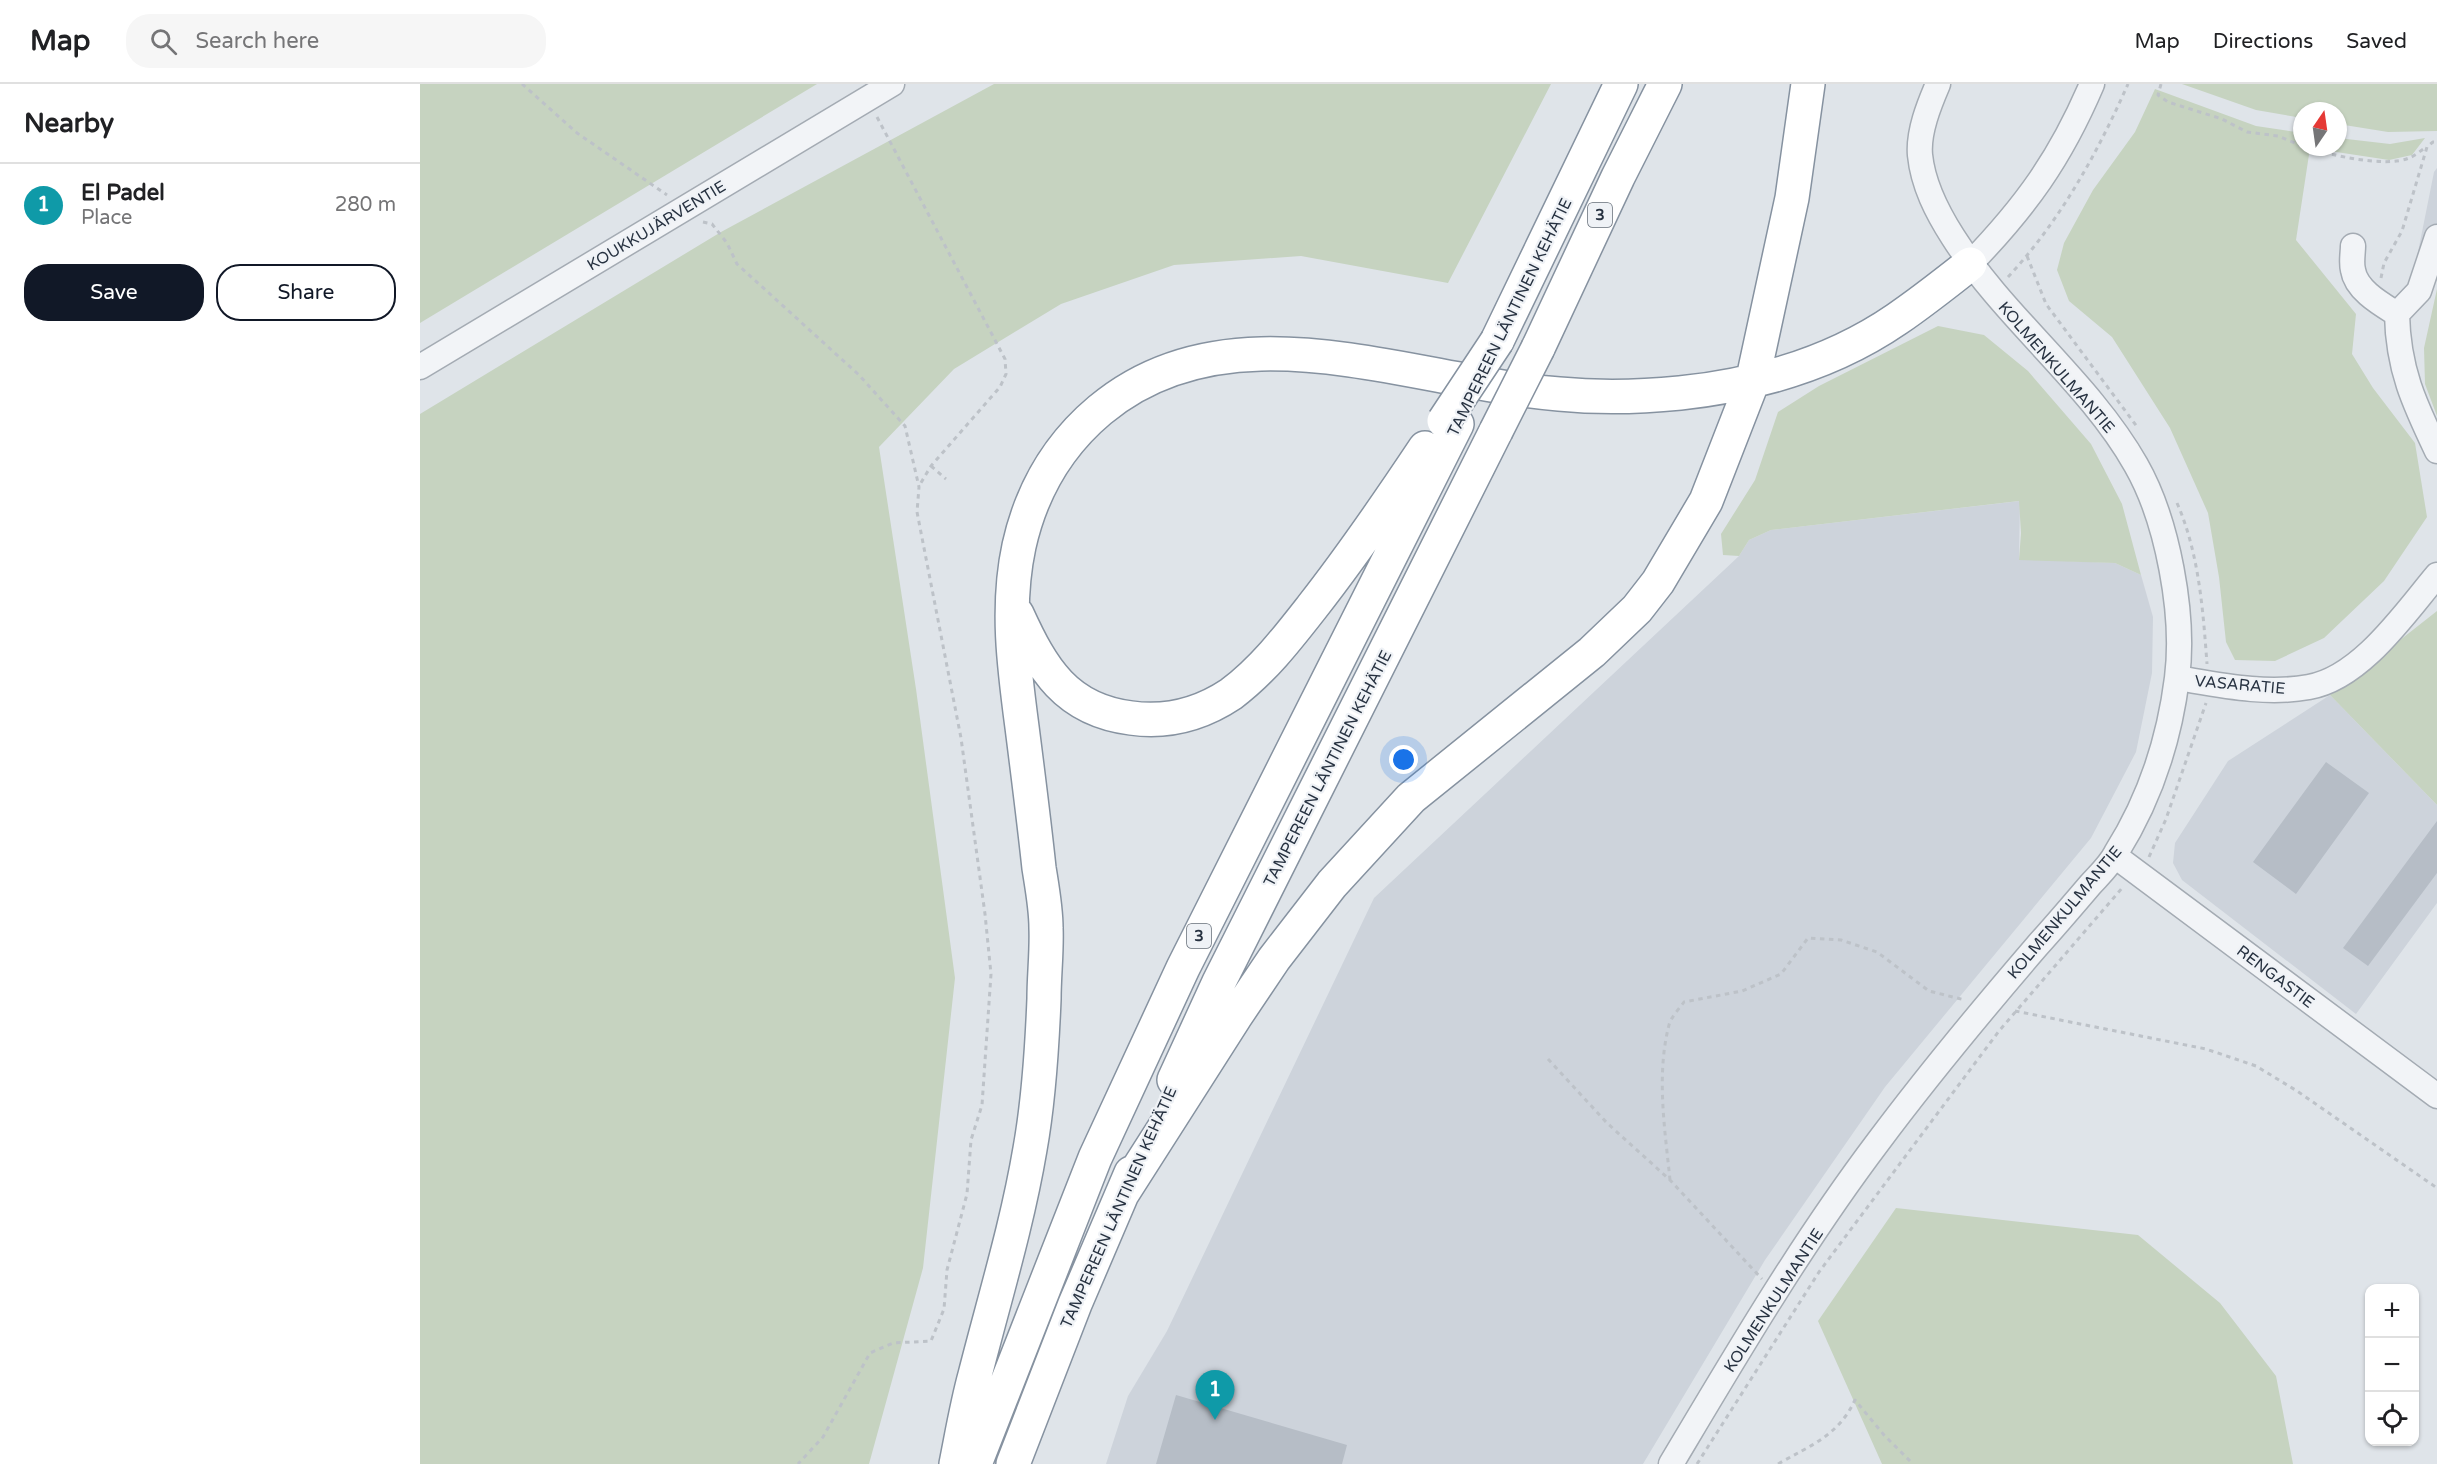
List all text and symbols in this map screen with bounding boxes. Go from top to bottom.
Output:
search box [126,14,546,68]
text: Map [30,24,90,58]
icon: search [147,25,180,58]
text: Search here [195,28,319,54]
text: Map [2134,29,2180,54]
text: Directions [2213,29,2313,54]
text: Saved [2346,29,2407,54]
north arrow [2293,102,2347,156]
text: Nearby [24,108,114,139]
street label: KOUKKUJÄRVENTIE [583,176,730,275]
text: El Padel [81,180,165,206]
text: 1 [37,193,50,217]
text: 280 m [335,193,396,217]
street label: TAMPEREEN LÄNTINEN KEHÄTIE [1443,195,1576,440]
road number: 3 [1588,203,1612,227]
text: Place [81,206,132,230]
button: Save [24,264,204,321]
button: Share [216,264,396,321]
street label: KOLMENKULMANTIE [1994,298,2119,438]
street label: TAMPEREEN LÄNTINEN KEHÄTIE [1259,647,1396,890]
street label: VASARATIE [2194,671,2286,699]
your location [1389,745,1418,774]
street label: KOLMENKULMANTIE [2003,842,2126,983]
road number: 3 [1187,924,1211,948]
street label: RENGASTIE [2233,941,2318,1013]
street label: TAMPEREEN LÄNTINEN KEHÄTIE [1056,1083,1181,1331]
street label: KOLMENKULMANTIE [1720,1225,1828,1376]
map controls [2365,1284,2419,1446]
button: + [2365,1284,2419,1338]
button: − [2365,1338,2419,1392]
pin: 1 [1196,1370,1234,1420]
button: locate [2365,1392,2419,1446]

